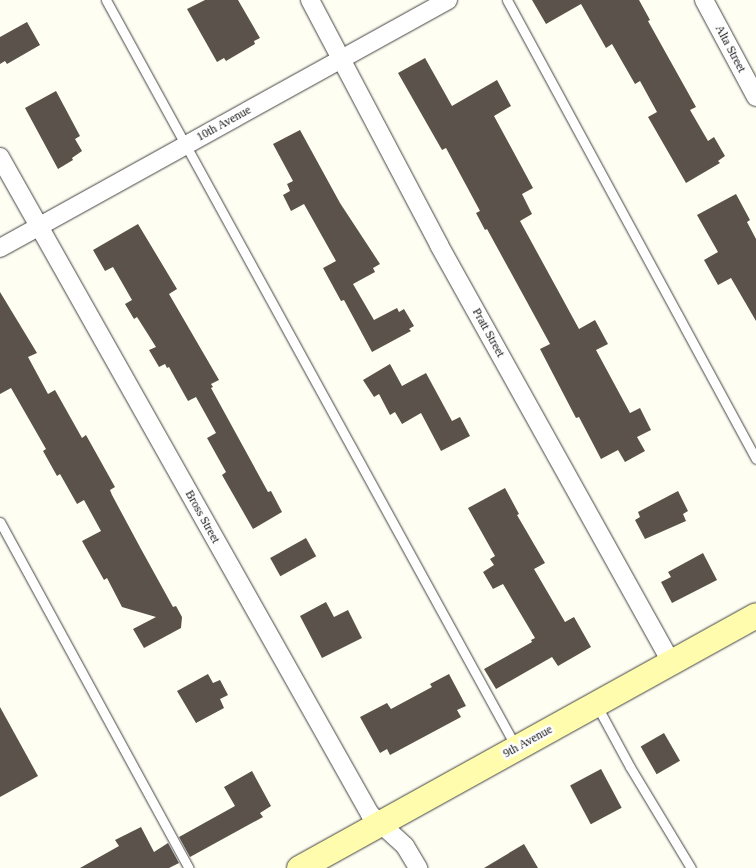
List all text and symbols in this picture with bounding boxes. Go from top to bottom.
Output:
street label: Alta Street [712,23,748,75]
street label: 10th Avenue [194,103,254,145]
street label: Pratt Street [469,306,507,360]
street label: Bross Street [182,488,222,546]
street label: 9th Avenue [501,722,555,762]

